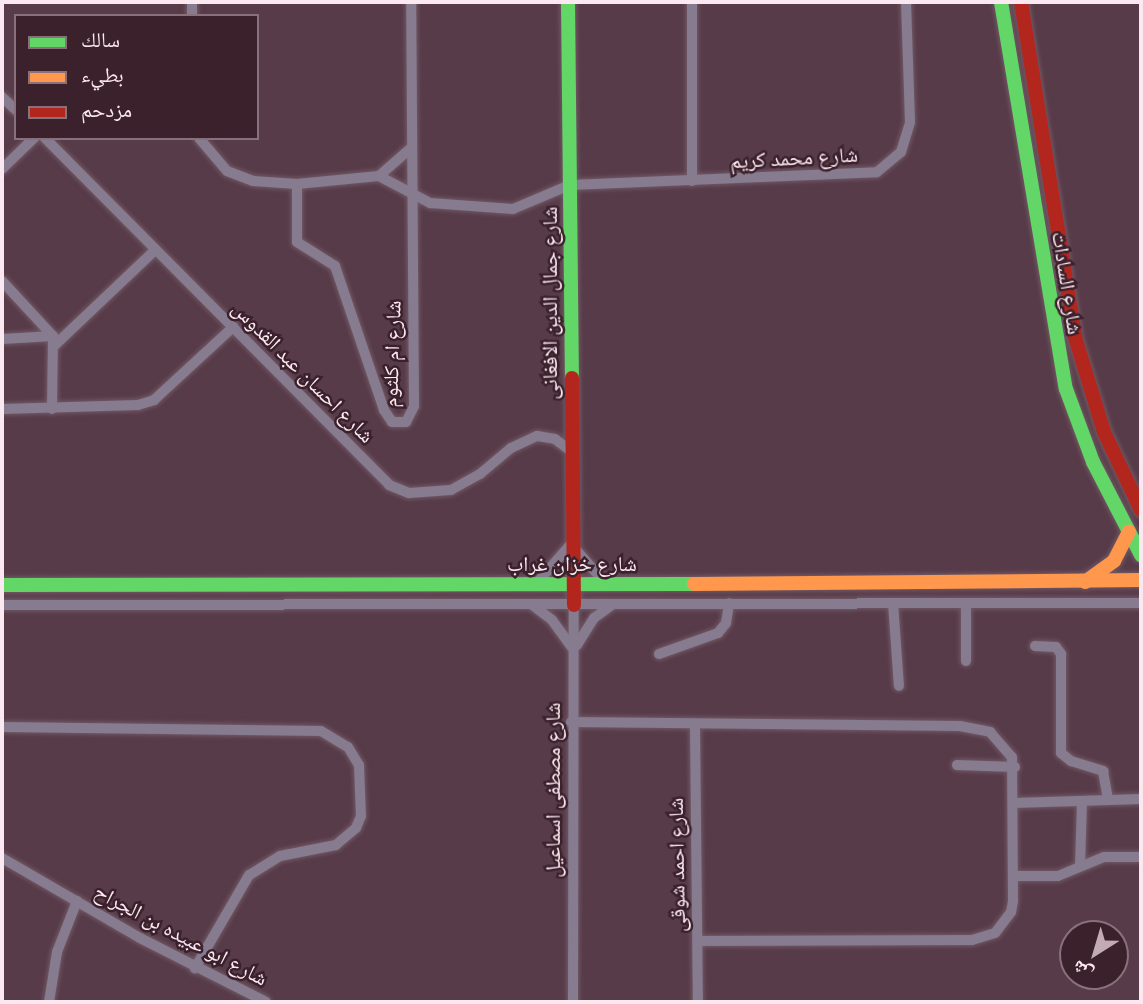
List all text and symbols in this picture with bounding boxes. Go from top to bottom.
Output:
legend [14,14,259,140]
text: سالك [81,28,120,52]
text: بطيء [81,63,124,87]
text: مزدحم [81,98,132,122]
street label: شارع محمد كريم [729,142,859,174]
street label: شارع جمال الدين الافغانى [537,206,563,400]
street label: شارع السادات [1046,230,1088,336]
street label: شارع احسان عبد القدوس [227,296,379,448]
street label: شارع ام كلثوم [378,300,406,408]
street label: شارع خزان غراب [507,551,637,577]
street label: شارع مصطفى اسماعيل [540,702,566,878]
street label: شارع احمد شوقى [663,798,691,932]
street label: شارع ابو عبيده بن الجراح [90,879,272,991]
north arrow [1059,920,1129,990]
text: ش [1067,955,1097,986]

